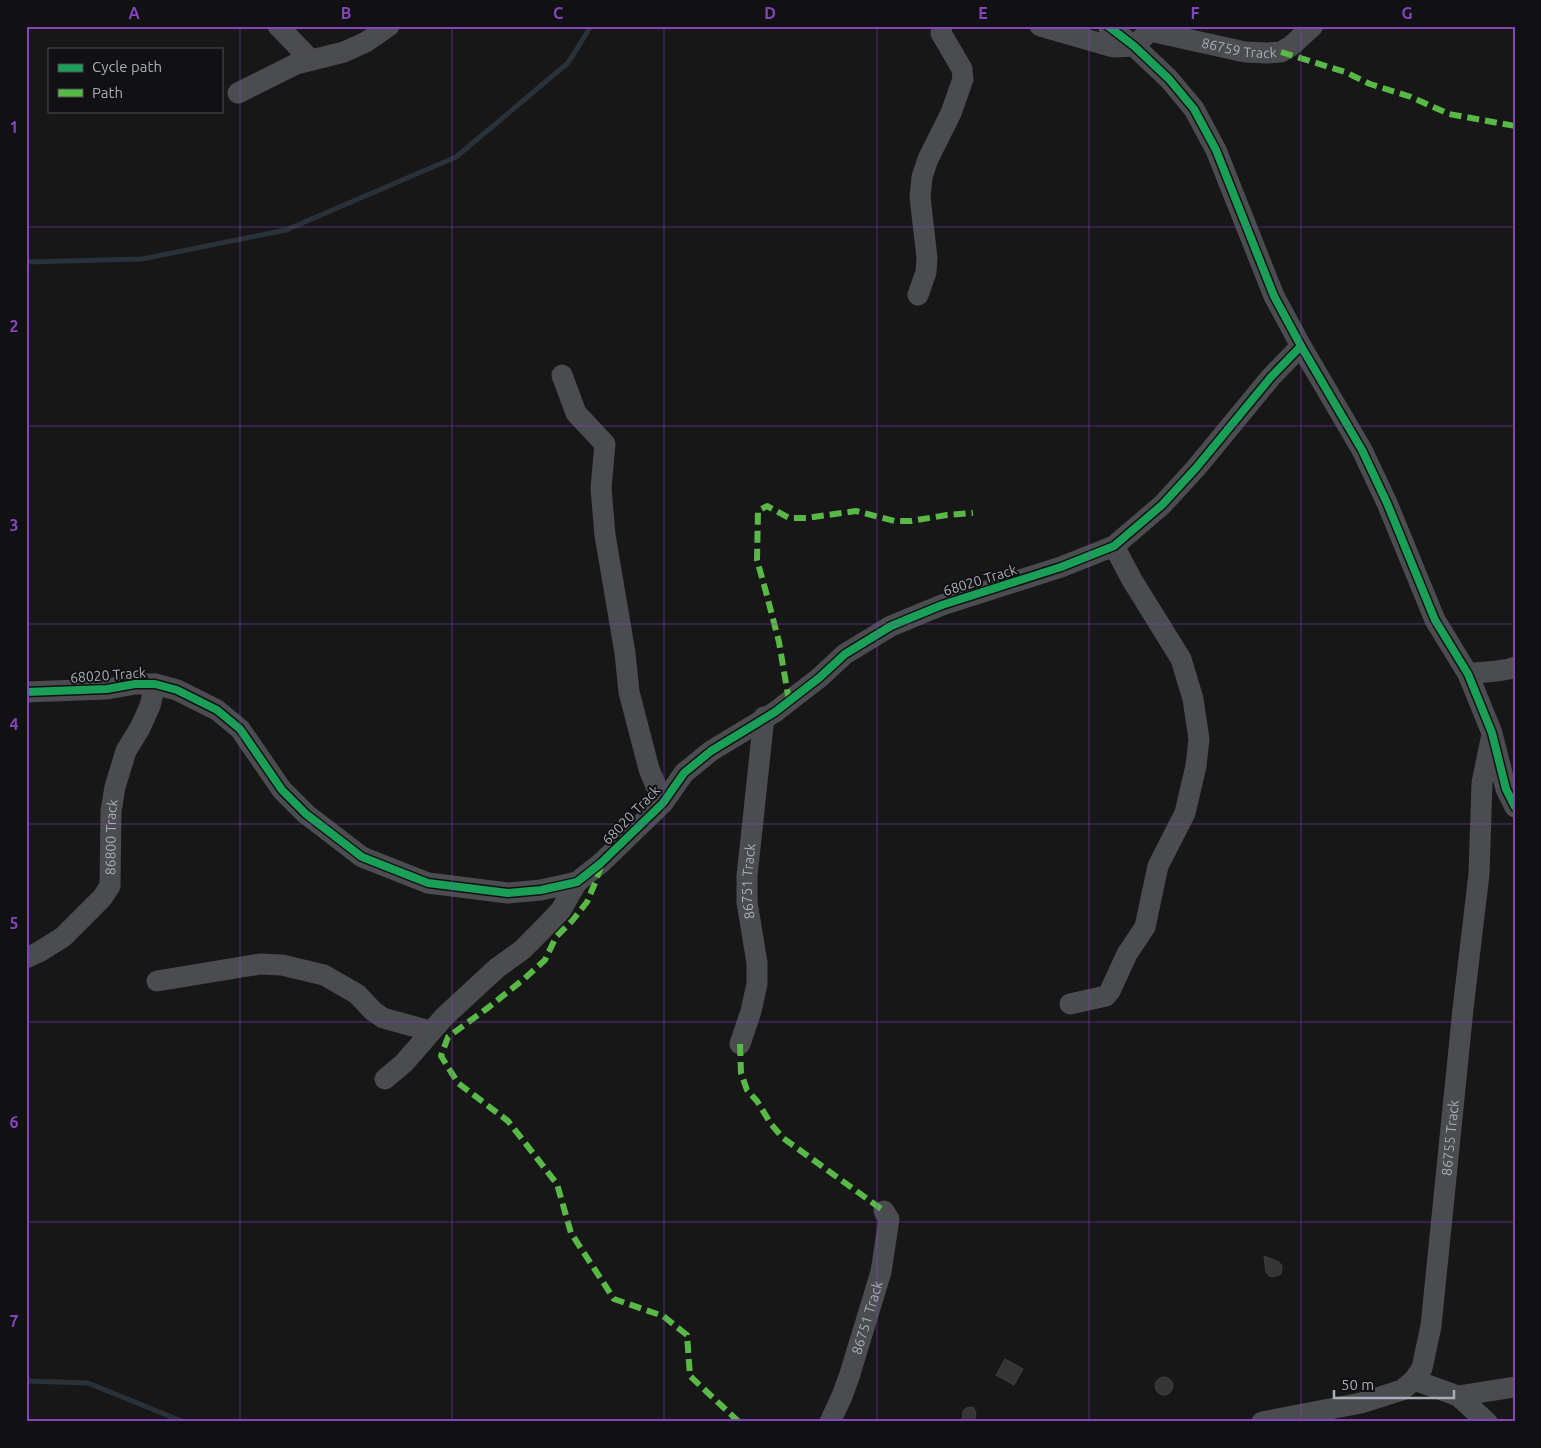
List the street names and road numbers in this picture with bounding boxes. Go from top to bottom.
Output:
street label: 86759 Track [1200,35,1277,61]
street label: 68020 Track [941,561,1019,599]
street label: 68020 Track [70,664,146,686]
street label: 68020 Track [599,782,663,848]
street label: 86800 Track [102,798,121,875]
street label: 86751 Track [739,843,758,920]
street label: 86755 Track [1438,1099,1462,1176]
street label: 86751 Track [848,1279,886,1356]

